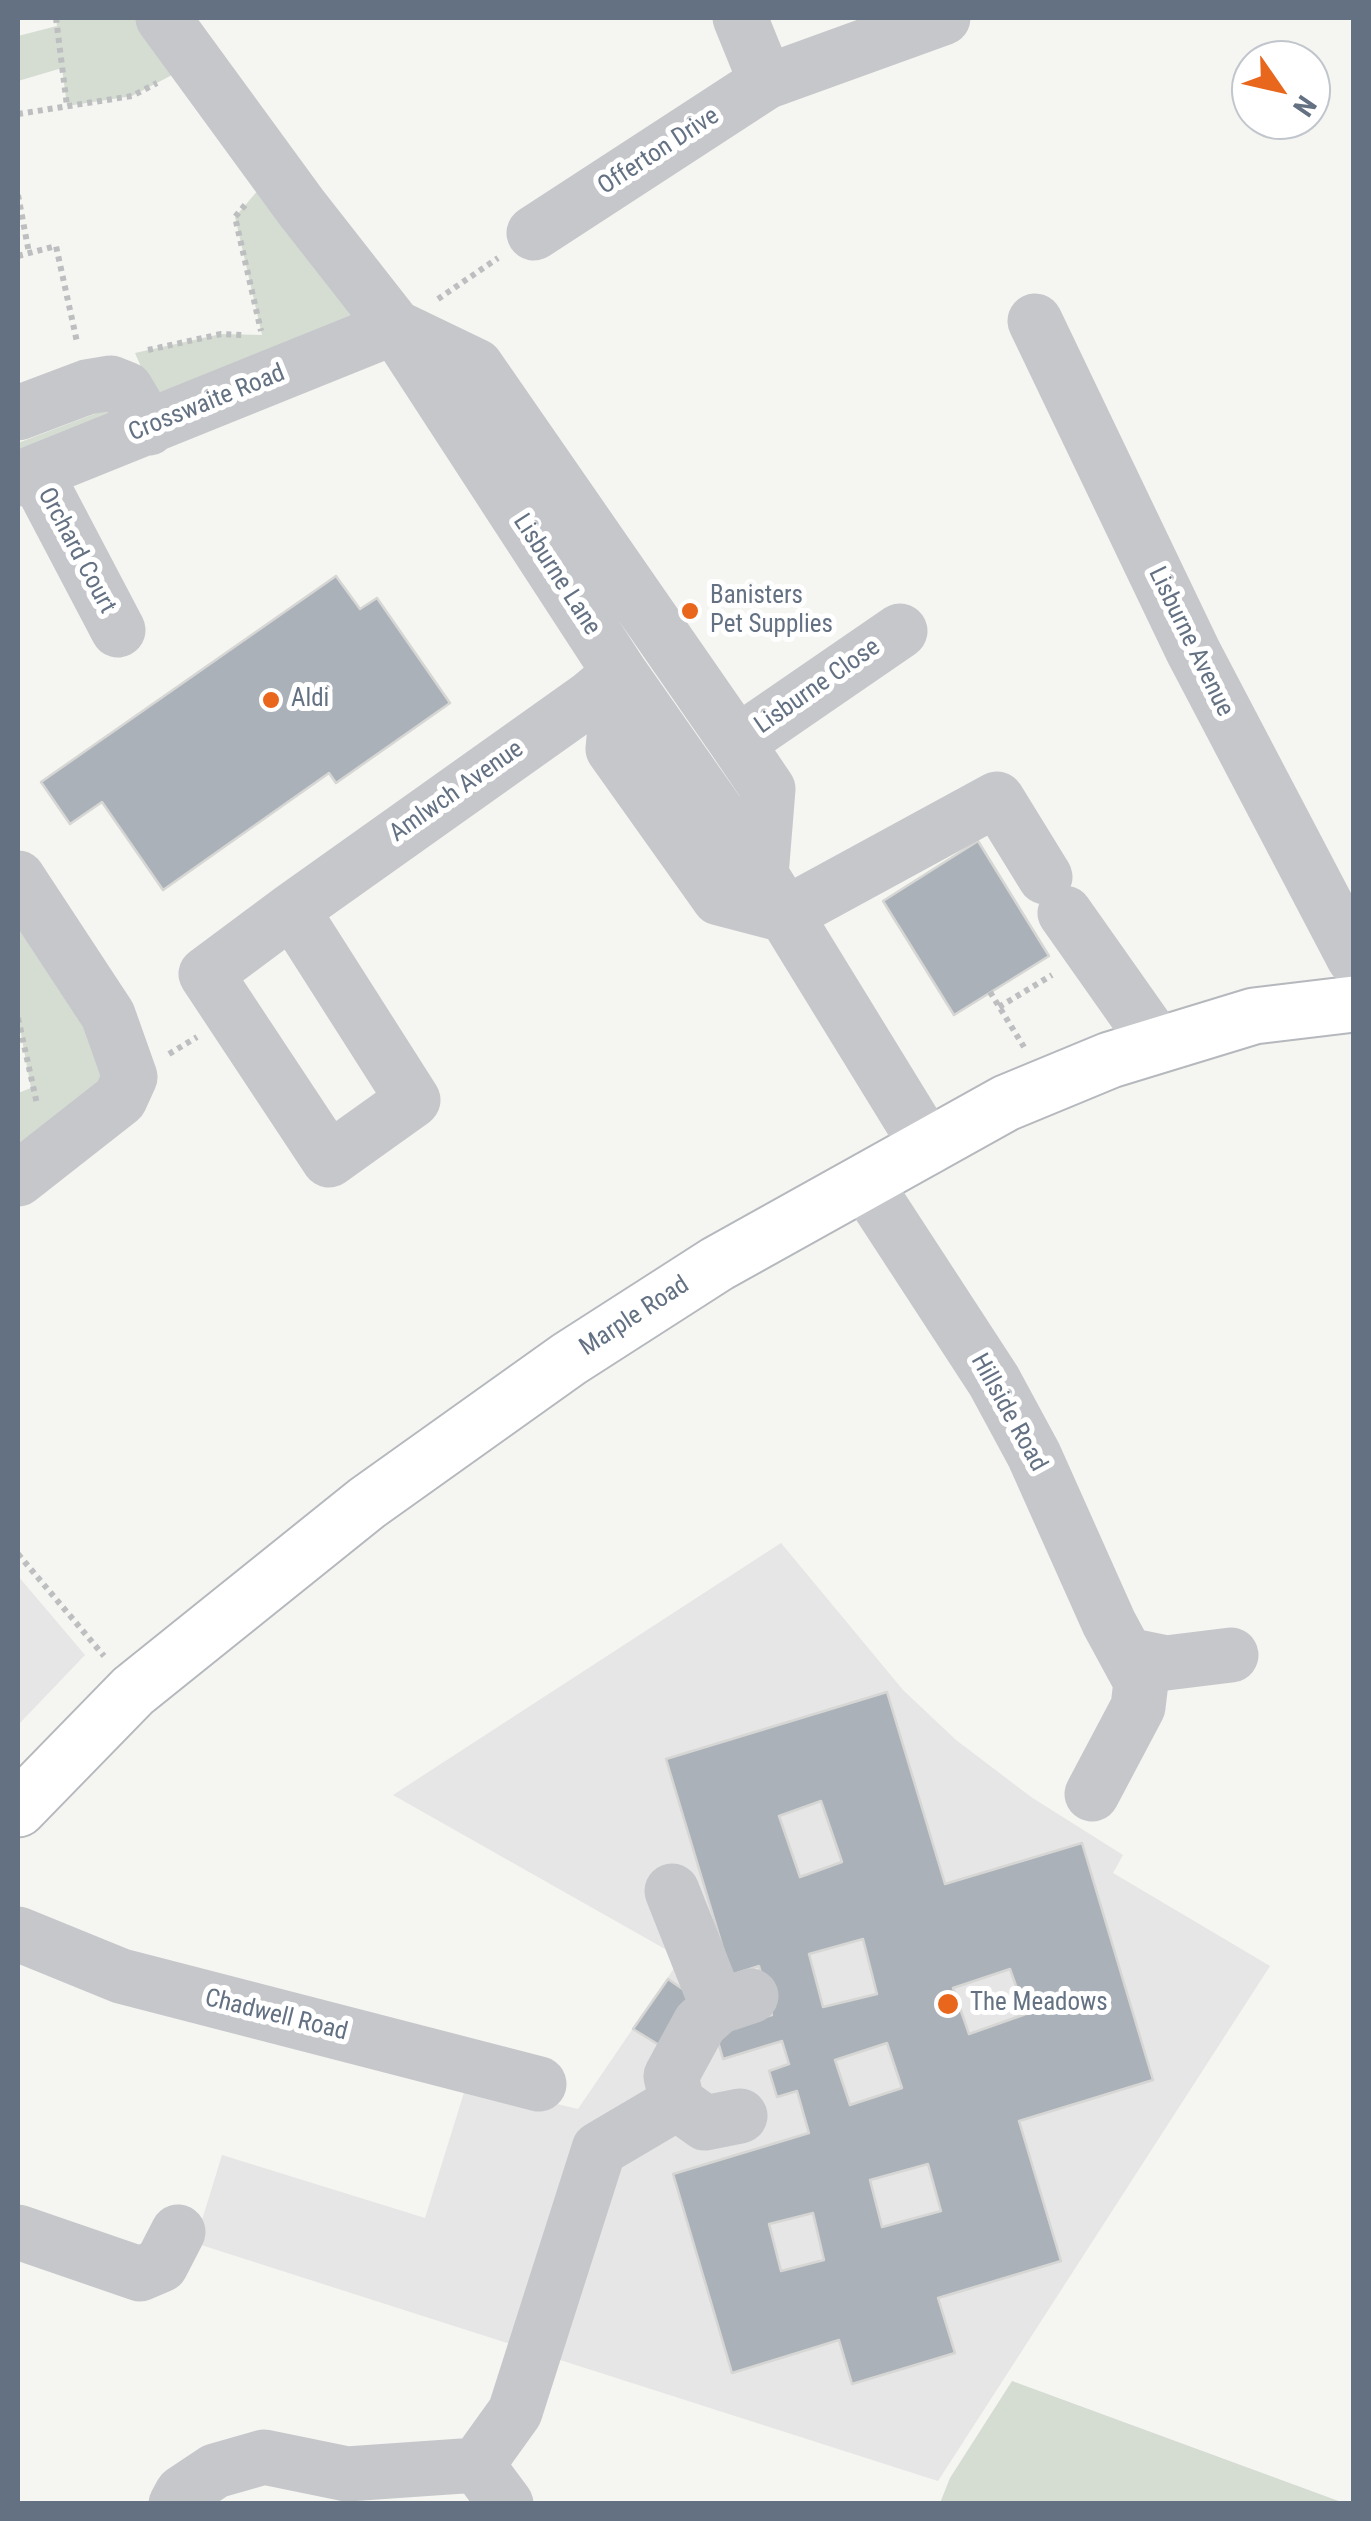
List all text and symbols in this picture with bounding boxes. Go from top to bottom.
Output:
north arrow [1231,40,1331,140]
text: N [1286,90,1323,122]
street label: Offerton Drive [593,102,725,202]
street label: Crosswaite Road [124,359,290,449]
street label: Orchard Court [30,483,122,619]
street label: Lisburne Lane [506,509,606,641]
street label: Lisburne Avenue [1141,562,1239,722]
place label: Banisters Pet Supplies [710,582,833,641]
marker: Banisters Pet Supplies [679,600,701,622]
street label: Lisburne Close [750,633,886,741]
place label: Aldi [291,685,329,715]
marker: Aldi [260,689,282,711]
street label: Amlwch Avenue [384,735,530,849]
street label: Marple Road [575,1271,695,1363]
street label: Hillside Road [963,1349,1053,1477]
street label: Chadwell Road [202,1984,350,2048]
place label: The Meadows [970,1989,1108,2019]
marker: The Meadows [935,1991,961,2017]

